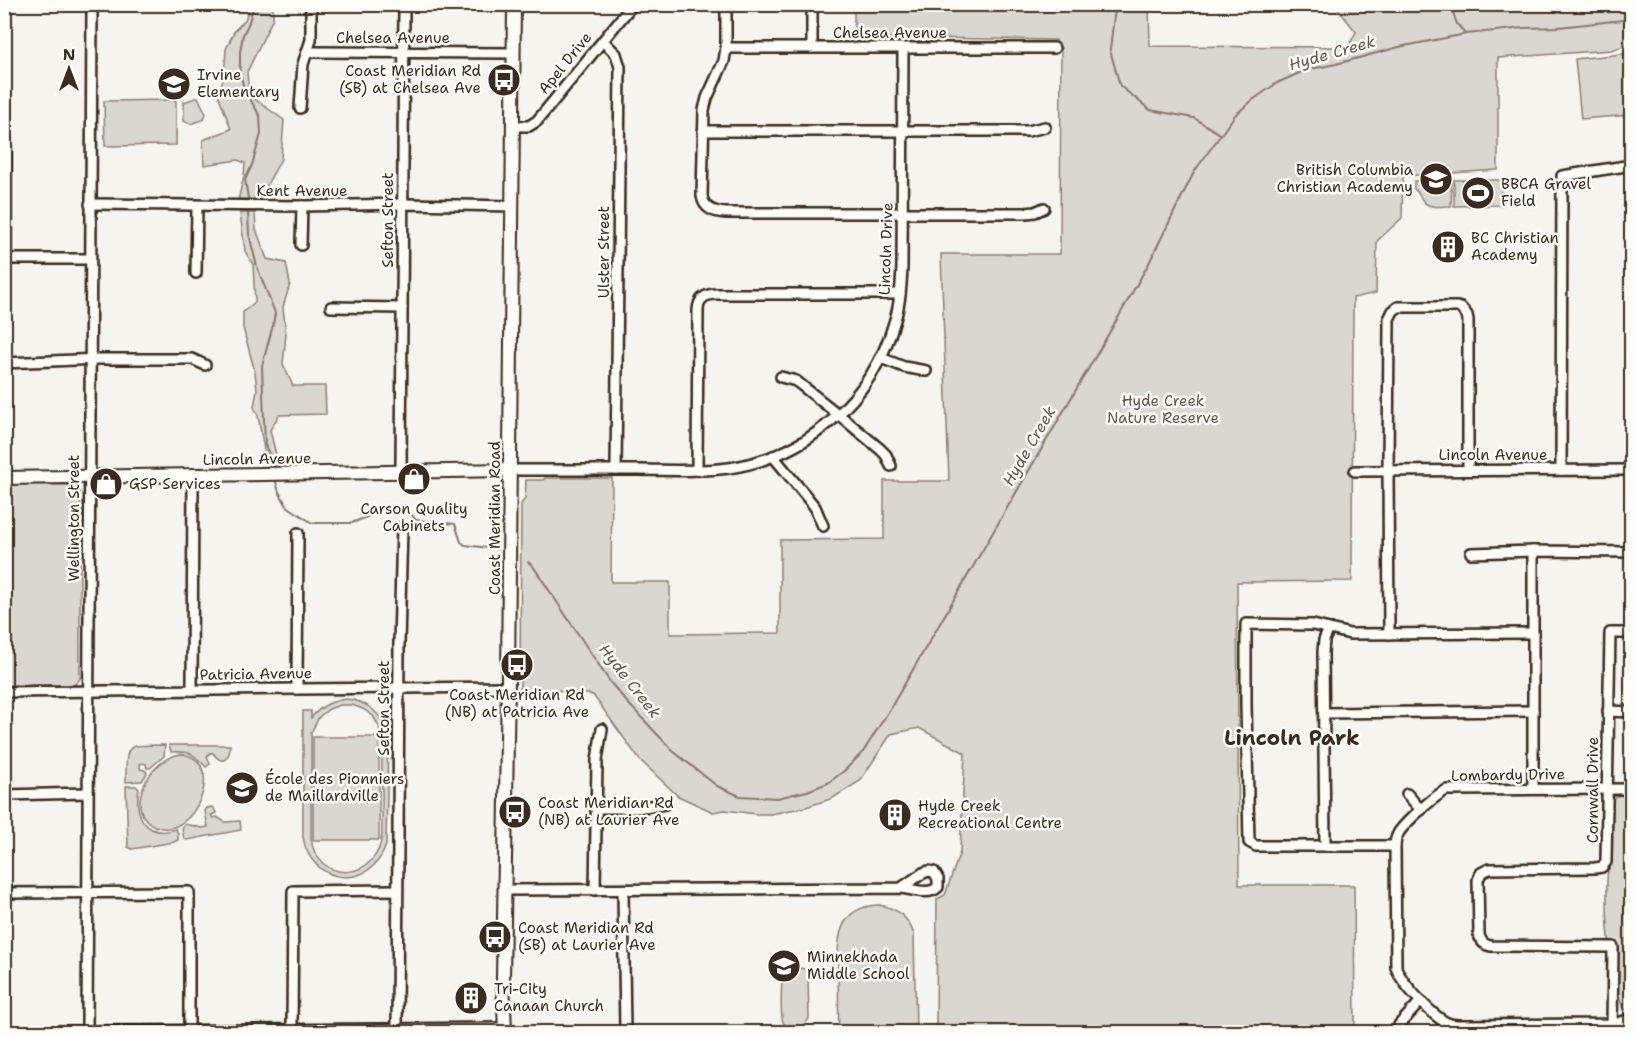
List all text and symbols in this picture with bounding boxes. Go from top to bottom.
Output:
street label: Chelsea Avenue [833,23,947,43]
street label: Chelsea Avenue [336,28,450,48]
street label: Apel Drive [534,28,596,98]
water label: Hyde Creek [1286,31,1378,75]
north arrow [39,39,99,99]
text: N [63,44,75,65]
place label: Coast Meridian Rd (SB) at Chelsea Ave [339,61,481,98]
bus stop icon: Coast Meridian Rd (SB) at Chelsea Ave [486,62,522,98]
place label: Irvine Elementary [197,65,280,102]
school or university icon: Irvine Elementary [156,66,192,102]
place label: British Columbia Christian Academy [1277,160,1414,197]
school or university icon: British Columbia Christian Academy [1418,161,1454,197]
street label: Sefton Street [378,172,398,268]
place label: BBCA Gravel Field [1501,174,1591,211]
sports icon: BBCA Gravel Field [1460,175,1496,211]
street label: Kent Avenue [256,181,348,201]
street label: Lincoln Drive [874,202,898,296]
street label: Ulster Street [594,206,614,298]
place label: BC Christian Academy [1471,228,1559,265]
building icon: BC Christian Academy [1430,229,1466,265]
park label: Hyde Creek Nature Reserve [1107,391,1219,428]
water label: Hyde Creek [998,402,1060,490]
street label: Coast Meridian Road [485,441,505,595]
street label: Lincoln Avenue [1439,445,1547,465]
street label: Lincoln Avenue [202,448,312,470]
street label: Wellington Street [64,455,84,581]
shop icon: Carson Quality Cabinets [396,461,432,497]
shop icon: GSP Services [88,466,124,502]
place label: GSP Services [129,474,221,494]
place label: Carson Quality Cabinets [360,499,468,536]
water label: Hyde Creek [594,639,666,723]
bus stop icon: Coast Meridian Rd (NB) at Patricia Ave [499,647,535,683]
street label: Sefton Street [374,660,394,756]
street label: Patricia Avenue [200,663,312,685]
place label: Coast Meridian Rd (NB) at Patricia Ave [445,685,589,722]
district label: Lincoln Park [1224,724,1360,752]
street label: Cornwall Drive [1583,737,1603,843]
street label: Lombardy Drive [1451,764,1565,786]
place label: École des Pionniers de Maillardville [265,768,405,806]
school or university icon: École des Pionniers de Maillardville [224,770,260,806]
place label: Coast Meridian Rd (NB) at Laurier Ave [538,793,679,830]
bus stop icon: Coast Meridian Rd (NB) at Laurier Ave [497,794,533,830]
place label: Hyde Creek Recreational Centre [918,796,1062,833]
building icon: Hyde Creek Recreational Centre [877,797,913,833]
place label: Coast Meridian Rd (SB) at Laurier Ave [518,918,656,955]
bus stop icon: Coast Meridian Rd (SB) at Laurier Ave [477,919,513,955]
place label: Minnekhada Middle School [807,947,910,984]
school or university icon: Minnekhada Middle School [766,948,802,984]
place label: Tri-City Canaan Church [494,979,604,1016]
building icon: Tri-City Canaan Church [453,980,489,1016]

